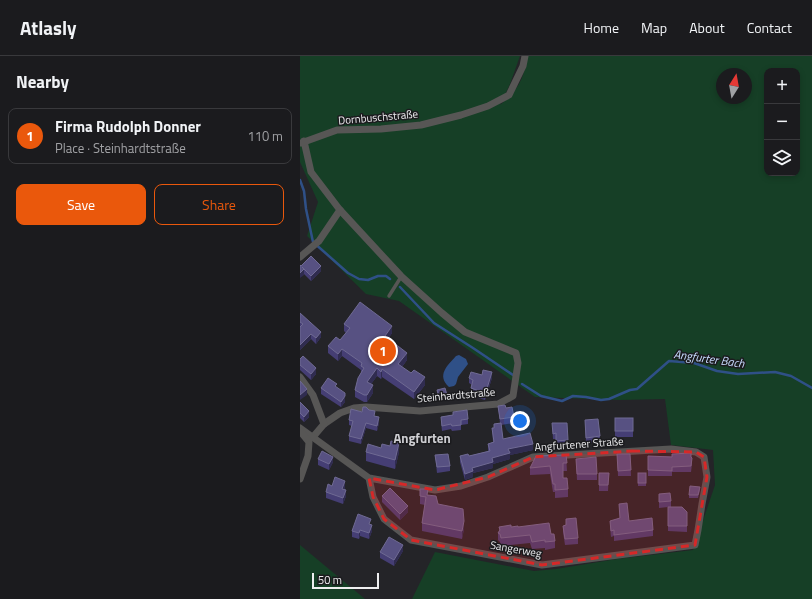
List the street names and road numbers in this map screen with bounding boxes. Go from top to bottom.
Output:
street label: Dornbuschstraße [337,105,419,128]
street label: Steinhardtstraße [416,384,496,406]
street label: Angfurtener Straße [534,433,625,455]
street label: Sangerweg [489,537,543,561]

